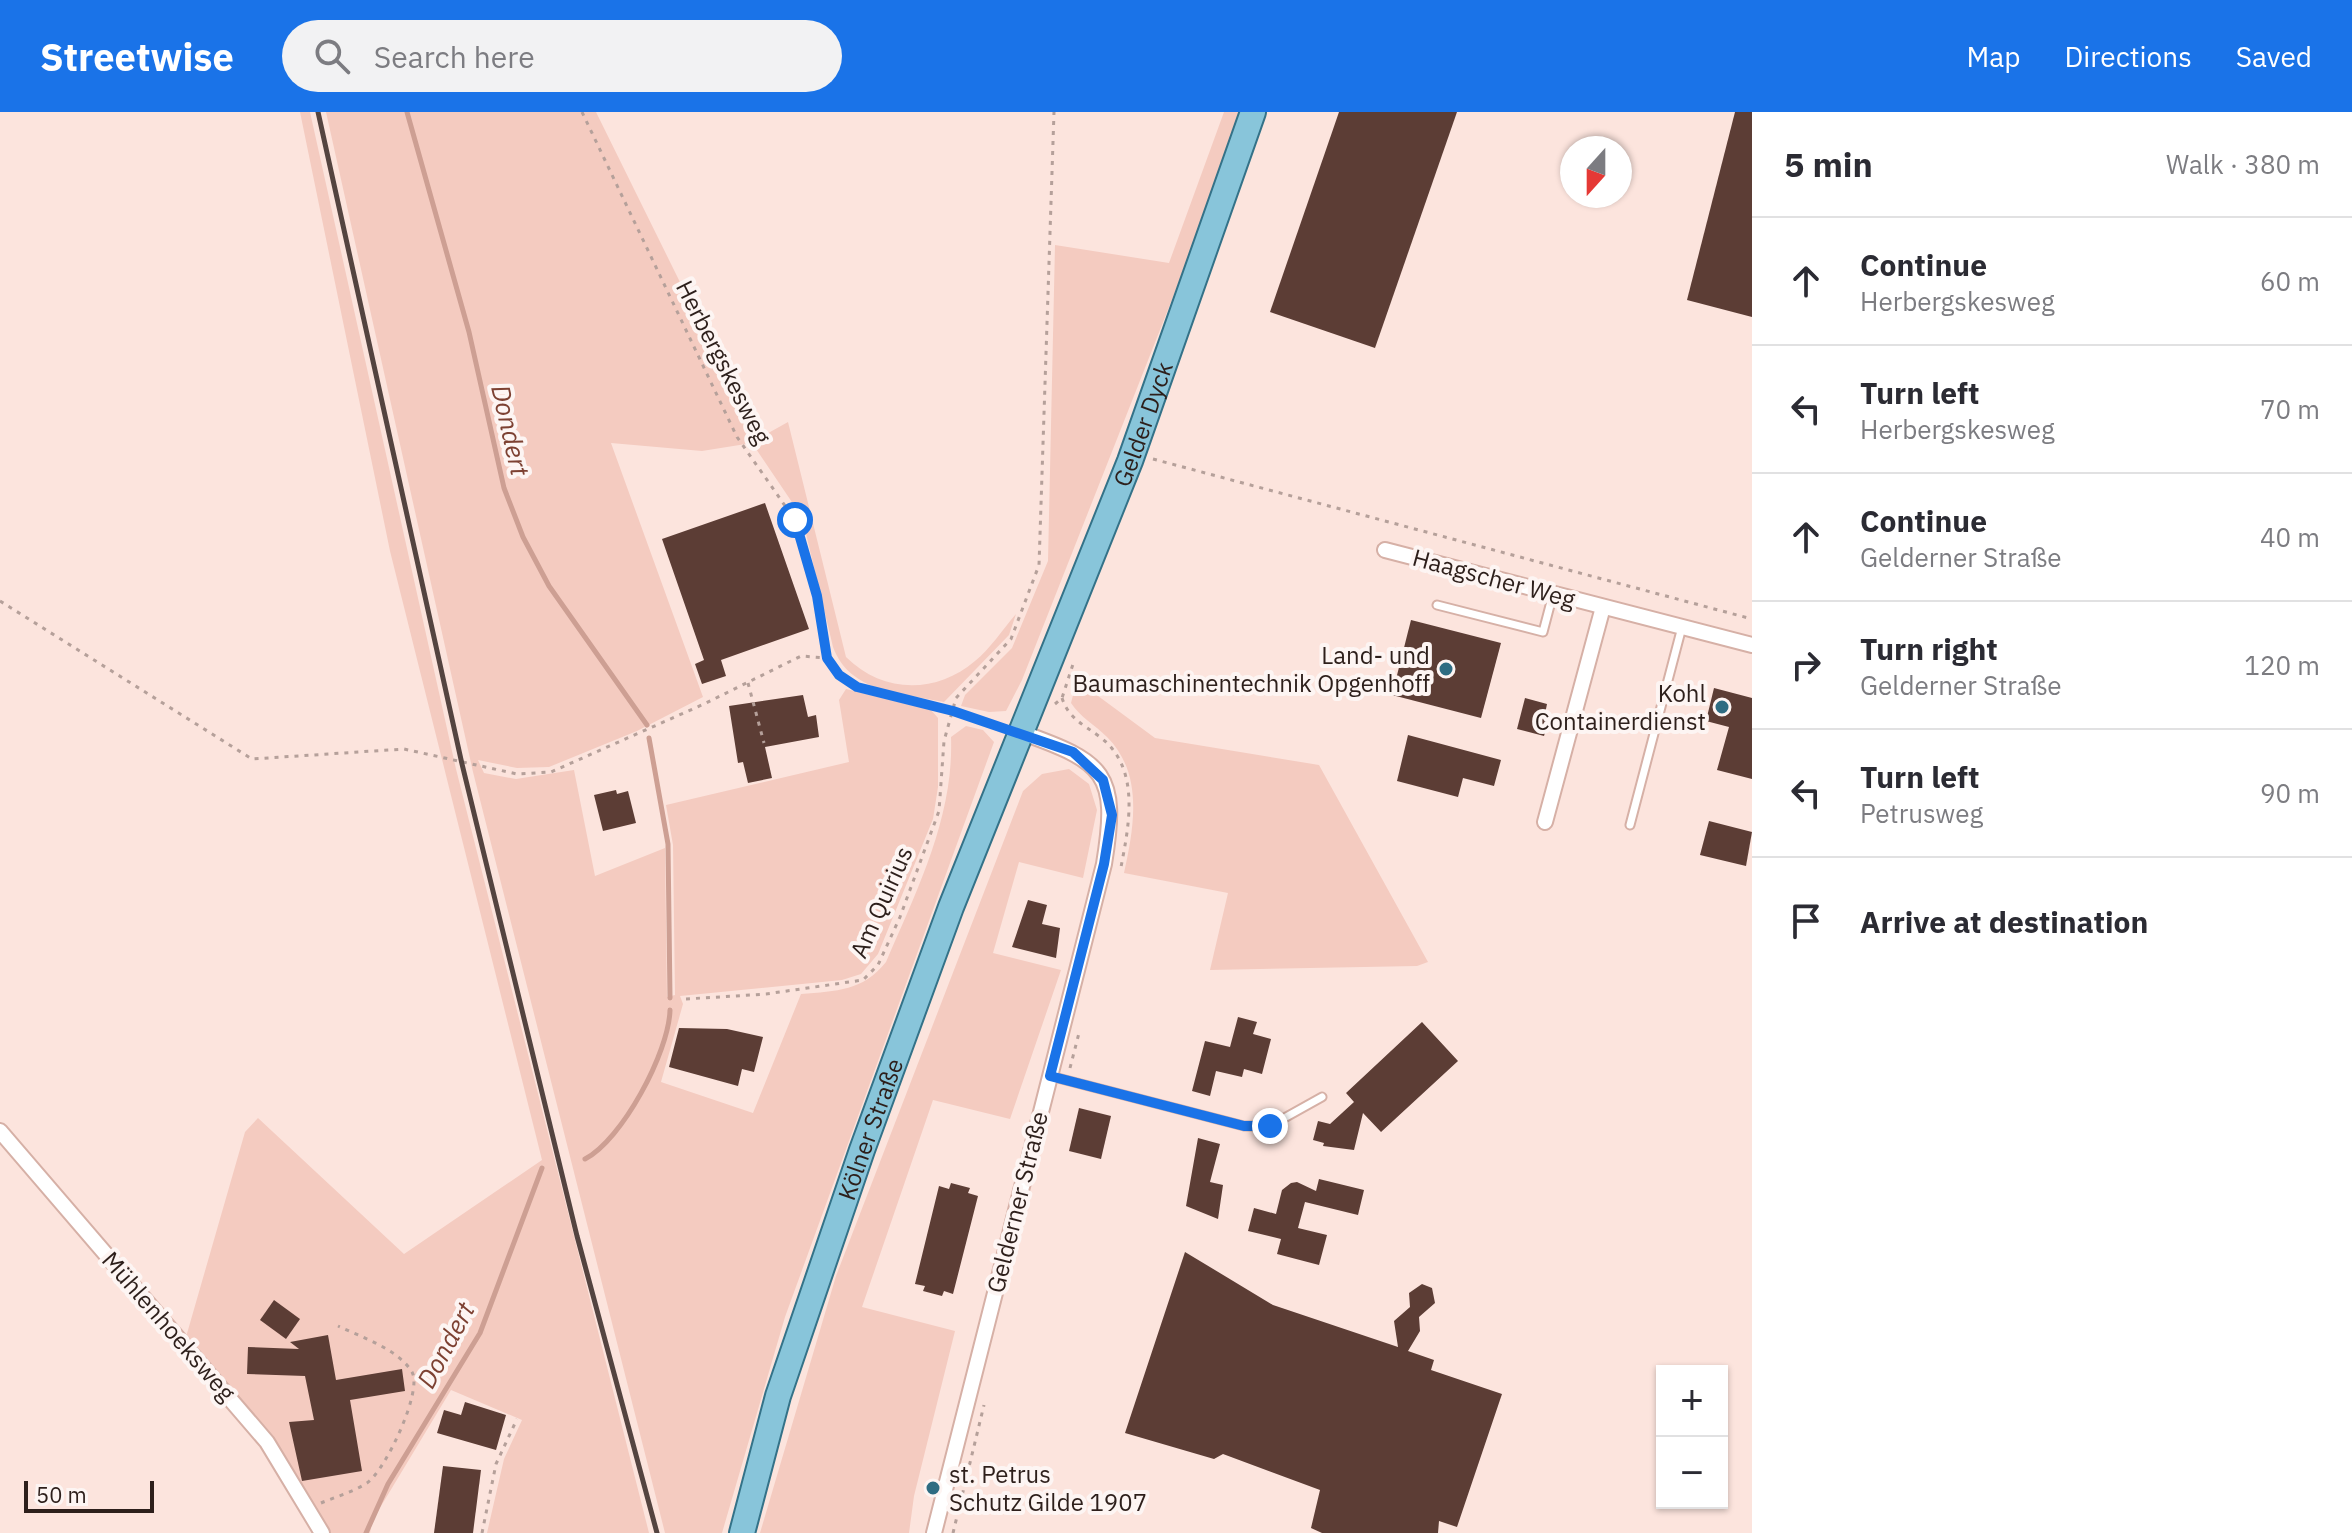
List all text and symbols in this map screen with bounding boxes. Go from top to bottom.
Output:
search box [282,20,842,92]
text: Streetwise [40,32,234,81]
icon: search [310,34,354,78]
text: Search here [374,37,535,76]
text: Map [1966,38,2020,75]
text: Directions [2064,38,2192,75]
text: Saved [2236,38,2312,75]
north arrow [1560,136,1632,208]
text: 5 min [1784,142,1873,186]
text: Walk · 380 m [2166,147,2320,181]
text: Continue [1860,245,1987,284]
icon: ahead [1784,259,1828,303]
text: 60 m [2260,264,2320,298]
street label: Herbergskesweg [669,275,779,450]
text: Herbergskesweg [1860,284,2055,318]
street label: Gelder Dyck [1105,357,1180,491]
text: Turn left [1860,373,1979,412]
water label: Dondert [484,381,538,479]
icon: left [1784,387,1828,431]
text: 70 m [2260,392,2320,426]
text: Herbergskesweg [1860,412,2055,446]
text: Continue [1860,501,1987,540]
route start [777,502,813,538]
icon: ahead [1784,515,1828,559]
text: 40 m [2260,520,2320,554]
text: Gelderner Straße [1860,540,2062,574]
street label: Haagscher Weg [1409,541,1579,615]
text: Turn right [1860,629,1998,668]
place label: Land- und Baumaschinentechnik Opgenhoff [1072,639,1430,699]
icon: right [1784,643,1828,687]
text: 120 m [2244,648,2320,682]
marker: Land- und Baumaschinentechnik Opgenhoff [1437,660,1455,678]
text: Gelderner Straße [1860,668,2062,702]
place label: Kohl Containerdienst [1535,677,1706,737]
marker: Kohl Containerdienst [1713,698,1731,716]
text: Turn left [1860,757,1979,796]
icon: left [1784,771,1828,815]
text: 90 m [2260,776,2320,810]
text: Petrusweg [1860,796,1983,830]
street label: Am Quirius [842,841,920,963]
icon: arrive [1784,899,1828,943]
text: Arrive at destination [1860,902,2148,941]
street label: Kölner Straße [830,1054,910,1204]
street label: Gelderner Straße [979,1108,1055,1296]
route end [1252,1108,1288,1144]
street label: Mühlenhoeksweg [95,1244,243,1408]
water label: Dondert [408,1296,482,1394]
map controls [1656,1365,1728,1509]
button: + [1656,1365,1728,1437]
button: − [1656,1437,1728,1509]
place label: st. Petrus Schutz Gilde 1907 [949,1458,1147,1518]
scale bar [24,1477,154,1513]
marker: st. Petrus Schutz Gilde 1907 [924,1479,942,1497]
text: 50 m [36,1480,87,1509]

